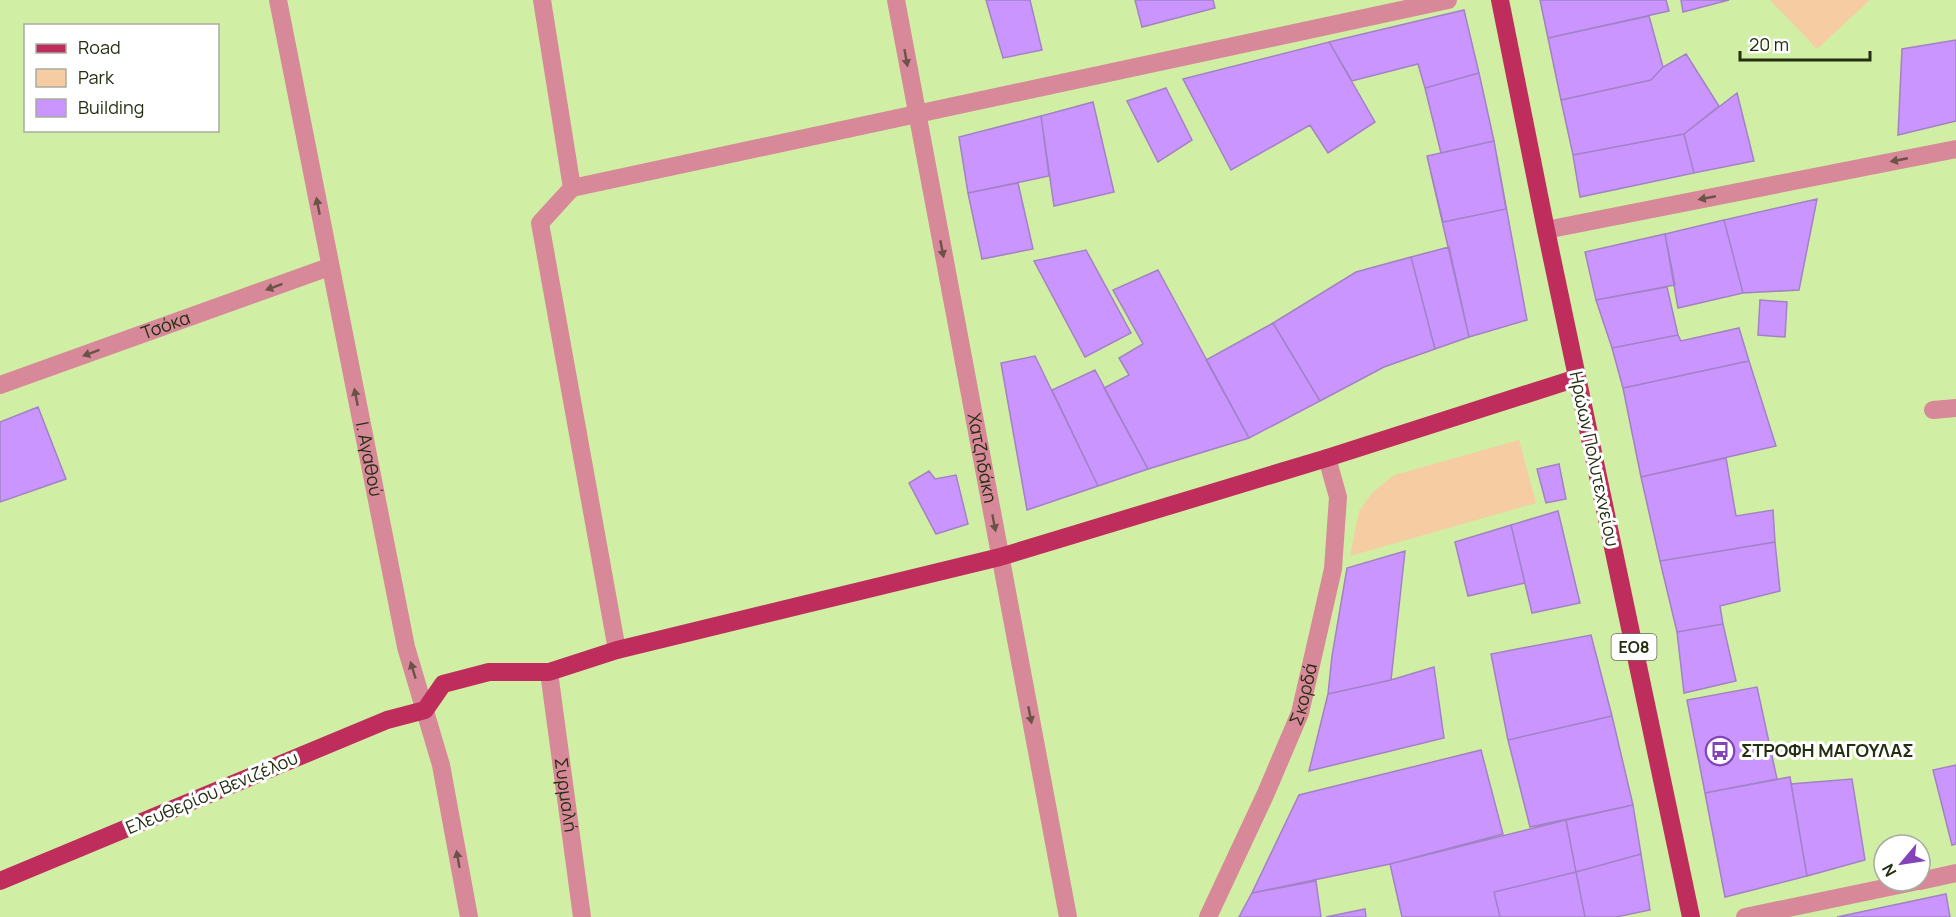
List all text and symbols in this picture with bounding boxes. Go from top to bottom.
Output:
legend [24,24,219,132]
scale bar [1740,24,1870,62]
text: 20 m [1749,32,1789,56]
text: Road [78,35,121,59]
one-way arrow [902,48,911,67]
text: Park [78,65,115,89]
text: Building [78,95,144,119]
one-way arrow [1889,156,1908,165]
one-way arrow [1698,194,1717,203]
one-way arrow [313,196,322,215]
one-way arrow [938,240,947,259]
one-way arrow [265,282,283,292]
street label: Τσόκα [137,305,193,344]
one-way arrow [82,348,100,358]
street label: Ηρώων Πολυτεχνείου [1565,369,1625,549]
one-way arrow [351,387,360,406]
street label: Χατζηδάκη [963,411,1003,505]
street label: Ι. Αγαθού [351,419,389,498]
one-way arrow [990,514,999,533]
road number: ΕΟ8 [1612,634,1656,660]
street label: Σκορδά [1283,660,1322,729]
one-way arrow [408,661,417,679]
one-way arrow [1026,706,1035,725]
bus stop icon: ΣΤΡΟΦΗ ΜΑΓΟΥΛΑΣ [1704,735,1736,767]
place label: ΣΤΡΟΦΗ ΜΑΓΟΥΛΑΣ [1741,738,1914,762]
street label: Ελευθερίου Βενιζέλου [122,745,301,839]
street label: Συρμαλή [550,756,583,834]
north arrow [1872,833,1932,893]
one-way arrow [453,850,462,869]
text: N [1876,860,1901,881]

